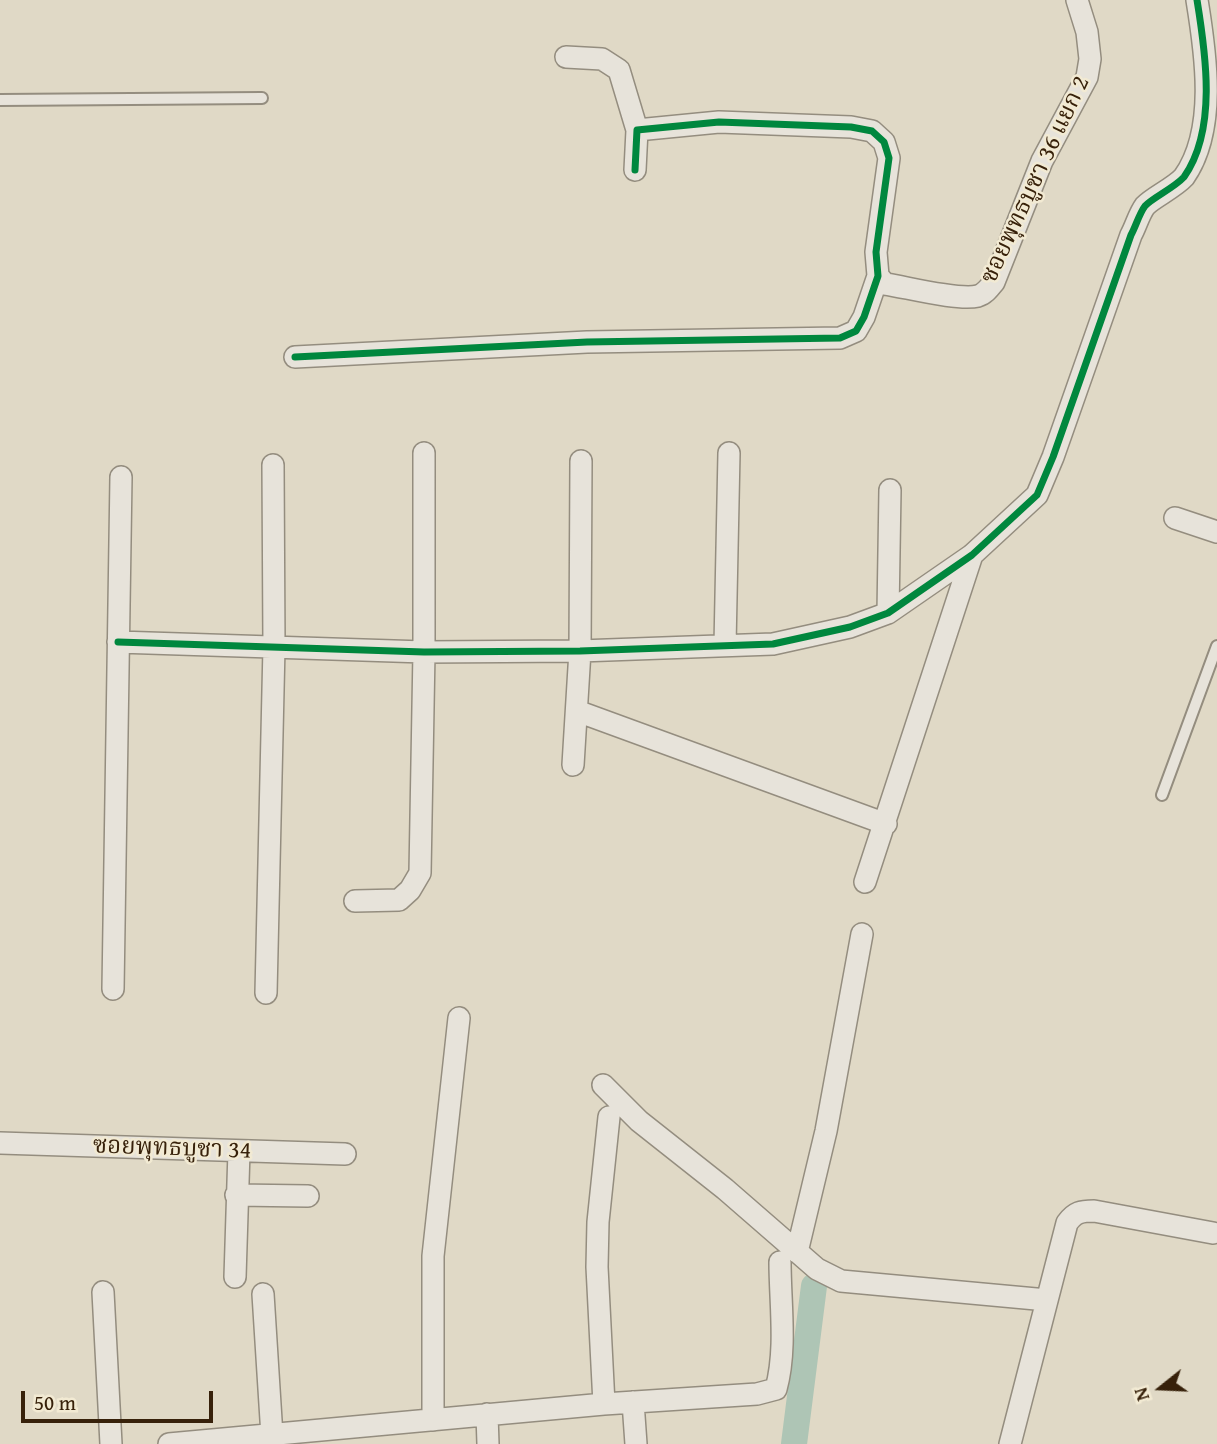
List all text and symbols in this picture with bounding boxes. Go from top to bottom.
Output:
street label: ซอยพุทธบูชา 36 แยก 2 [975,72,1097,288]
street label: ซอยพุทธบูชา 34 [92,1132,252,1166]
north arrow [1126,1353,1196,1423]
scale bar [24,1378,217,1422]
text: N [1126,1384,1156,1405]
text: 50 m [34,1387,76,1418]

